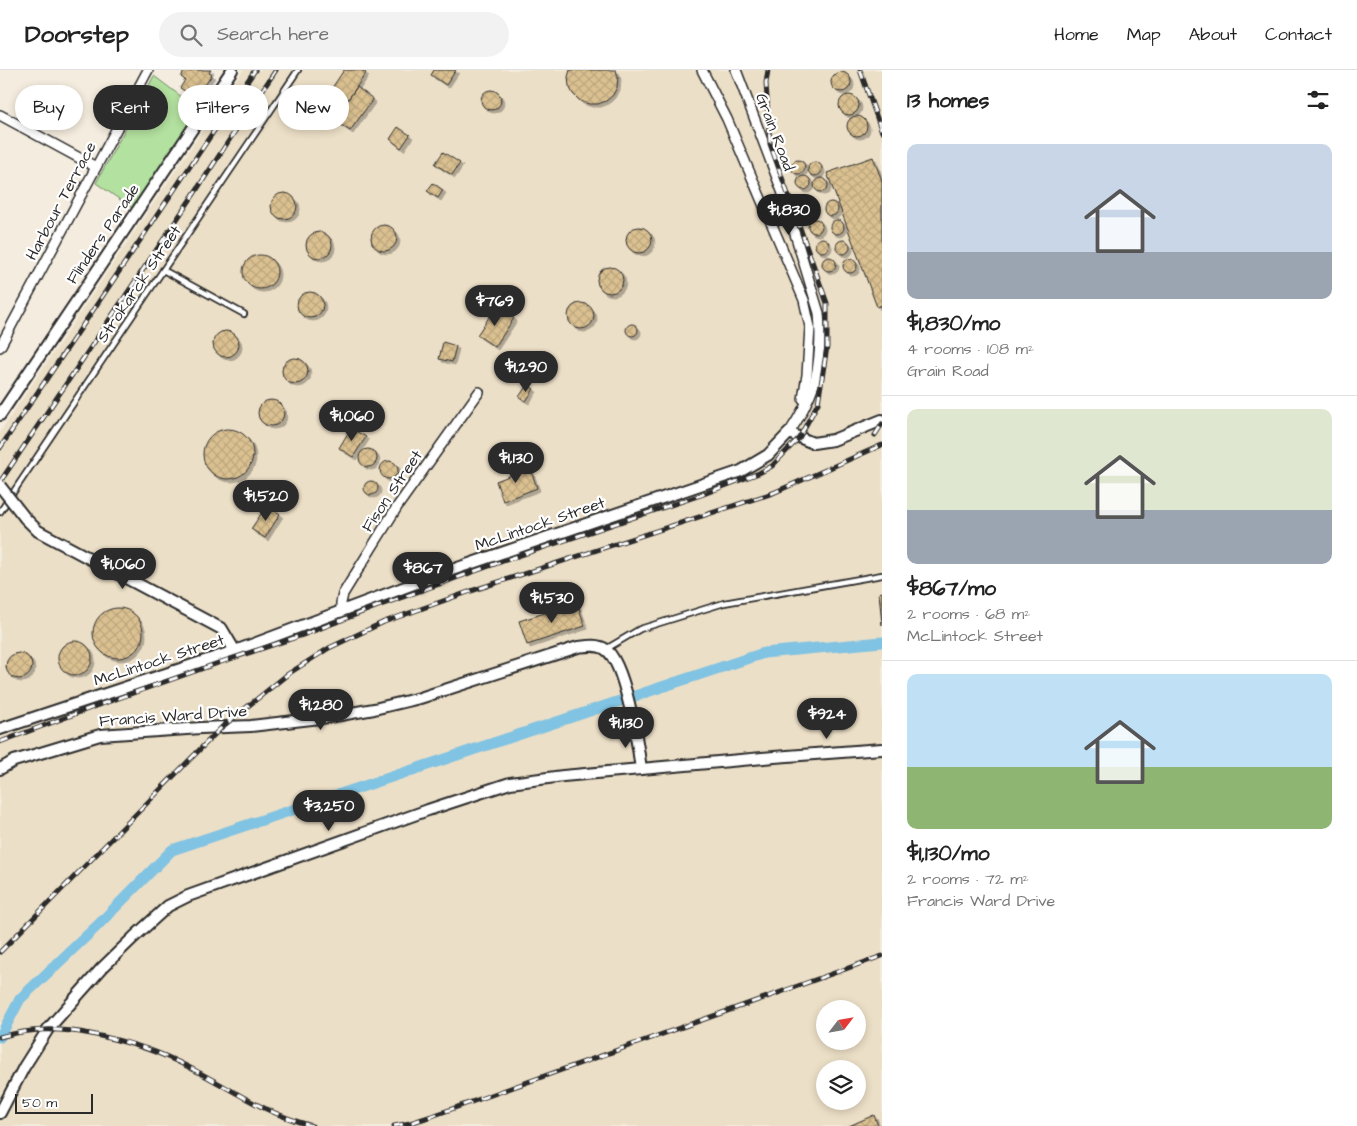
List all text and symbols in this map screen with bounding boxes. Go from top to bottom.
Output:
search box [159,12,509,57]
text: Doorstep [25,18,129,52]
icon: search [177,21,205,49]
text: Search here [217,21,329,48]
text: Home [1054,22,1099,47]
text: Map [1127,22,1161,47]
text: About [1189,22,1237,47]
text: Contact [1265,22,1332,47]
chip: Buy [15,85,83,130]
chip: Rent [93,85,168,130]
chip: Filters [178,85,268,130]
chip: New [278,85,349,130]
text: 13 homes [907,86,989,115]
icon: filters [1304,86,1332,114]
street label: Grain Road [750,90,800,174]
street label: Harbour Terrace [20,138,102,264]
icon: home [1075,176,1165,266]
street label: Flinders Parade [61,179,145,288]
pin: $1,830 [748,194,830,236]
text: $1,830 [768,199,810,221]
street label: Strokarck Street [92,221,187,347]
pin: $769 [465,284,525,327]
text: $769 [476,290,514,312]
text: $1,830/mo [907,309,1000,338]
text: 4 rooms · 108 m² [907,338,1034,360]
pin: $1,290 [485,350,567,393]
text: $1,290 [505,356,547,378]
text: Grain Road [907,360,989,382]
pin: $1,060 [311,400,393,442]
text: $1,060 [330,405,374,427]
pin: $1,130 [475,442,557,484]
icon: home [1075,442,1165,532]
street label: Fison Street [357,445,428,536]
text: $1,130 [499,447,533,469]
pin: $1,520 [225,480,307,522]
text: $1,520 [244,485,288,507]
street label: McLintock Street [472,491,608,557]
pin: $1,060 [82,548,164,590]
pin: $867 [393,552,453,594]
text: $1,060 [101,553,145,575]
text: $867 [403,557,443,579]
text: $867/mo [907,574,996,603]
pin: $1,530 [511,582,593,624]
text: $1,530 [530,587,574,609]
text: 2 rooms · 68 m² [907,603,1030,625]
text: McLintock Street [907,625,1043,647]
street label: McLintock Street [91,628,228,691]
pin: $1,280 [280,688,362,731]
text: $1,280 [299,694,343,716]
pin: $924 [797,698,857,740]
street label: Francis Ward Drive [98,700,248,732]
text: $924 [808,703,846,725]
pin: $1,130 [585,706,667,749]
icon: home [1075,707,1165,797]
text: $1,130 [609,712,643,734]
pin: $3,250 [288,790,370,832]
text: $3,250 [304,795,354,817]
text: $1,130/mo [907,839,989,868]
text: 2 rooms · 72 m² [907,868,1029,890]
text: Francis Ward Drive [907,890,1055,912]
north arrow [816,1000,866,1050]
map controls [816,1000,866,1110]
button: layers [816,1060,866,1110]
scale bar [15,1091,92,1114]
text: 50 m [22,1093,57,1113]

